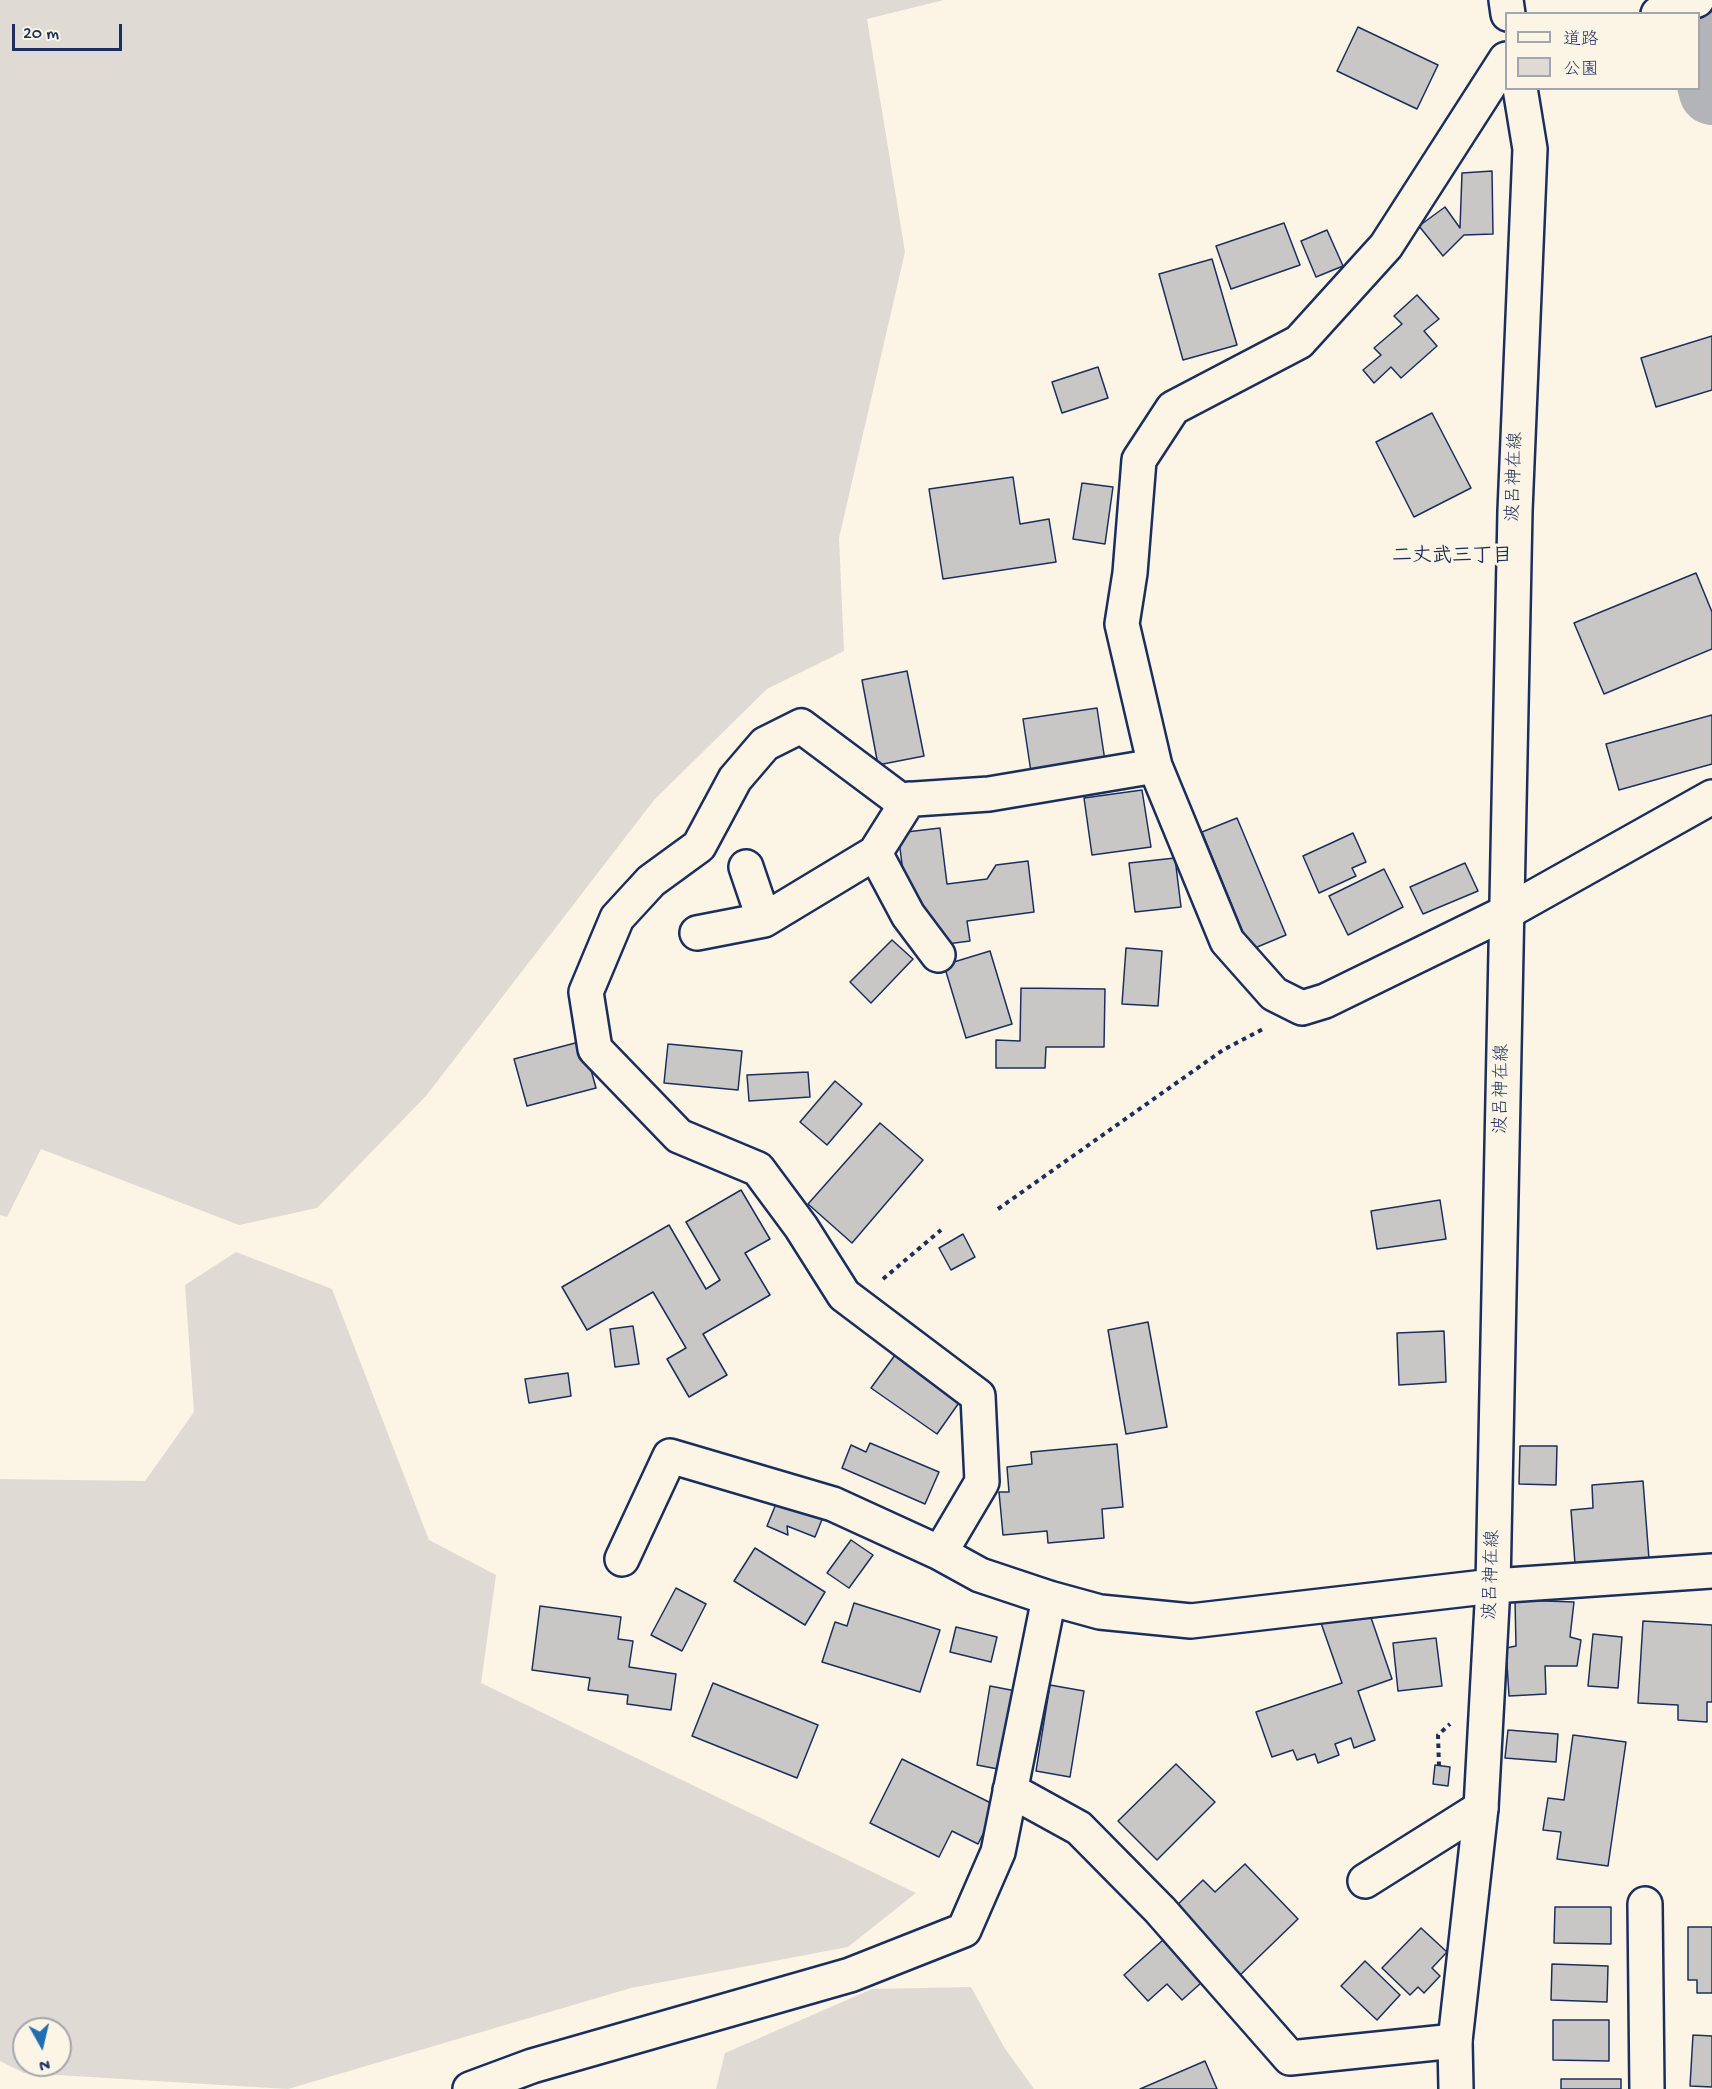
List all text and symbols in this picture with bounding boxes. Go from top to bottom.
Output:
scale bar [15,12,124,50]
legend [1505,12,1700,90]
text: 20 m [23,24,59,45]
text: 道路 [1563,30,1599,51]
text: 公園 [1563,60,1599,81]
street label: 波呂神在線 [1504,432,1528,522]
district label: 二丈武三丁目 [1392,546,1512,570]
street label: 波呂神在線 [1491,1044,1515,1134]
street label: 波呂神在線 [1481,1530,1505,1620]
north arrow [12,2017,72,2077]
text: N [38,2053,51,2073]

